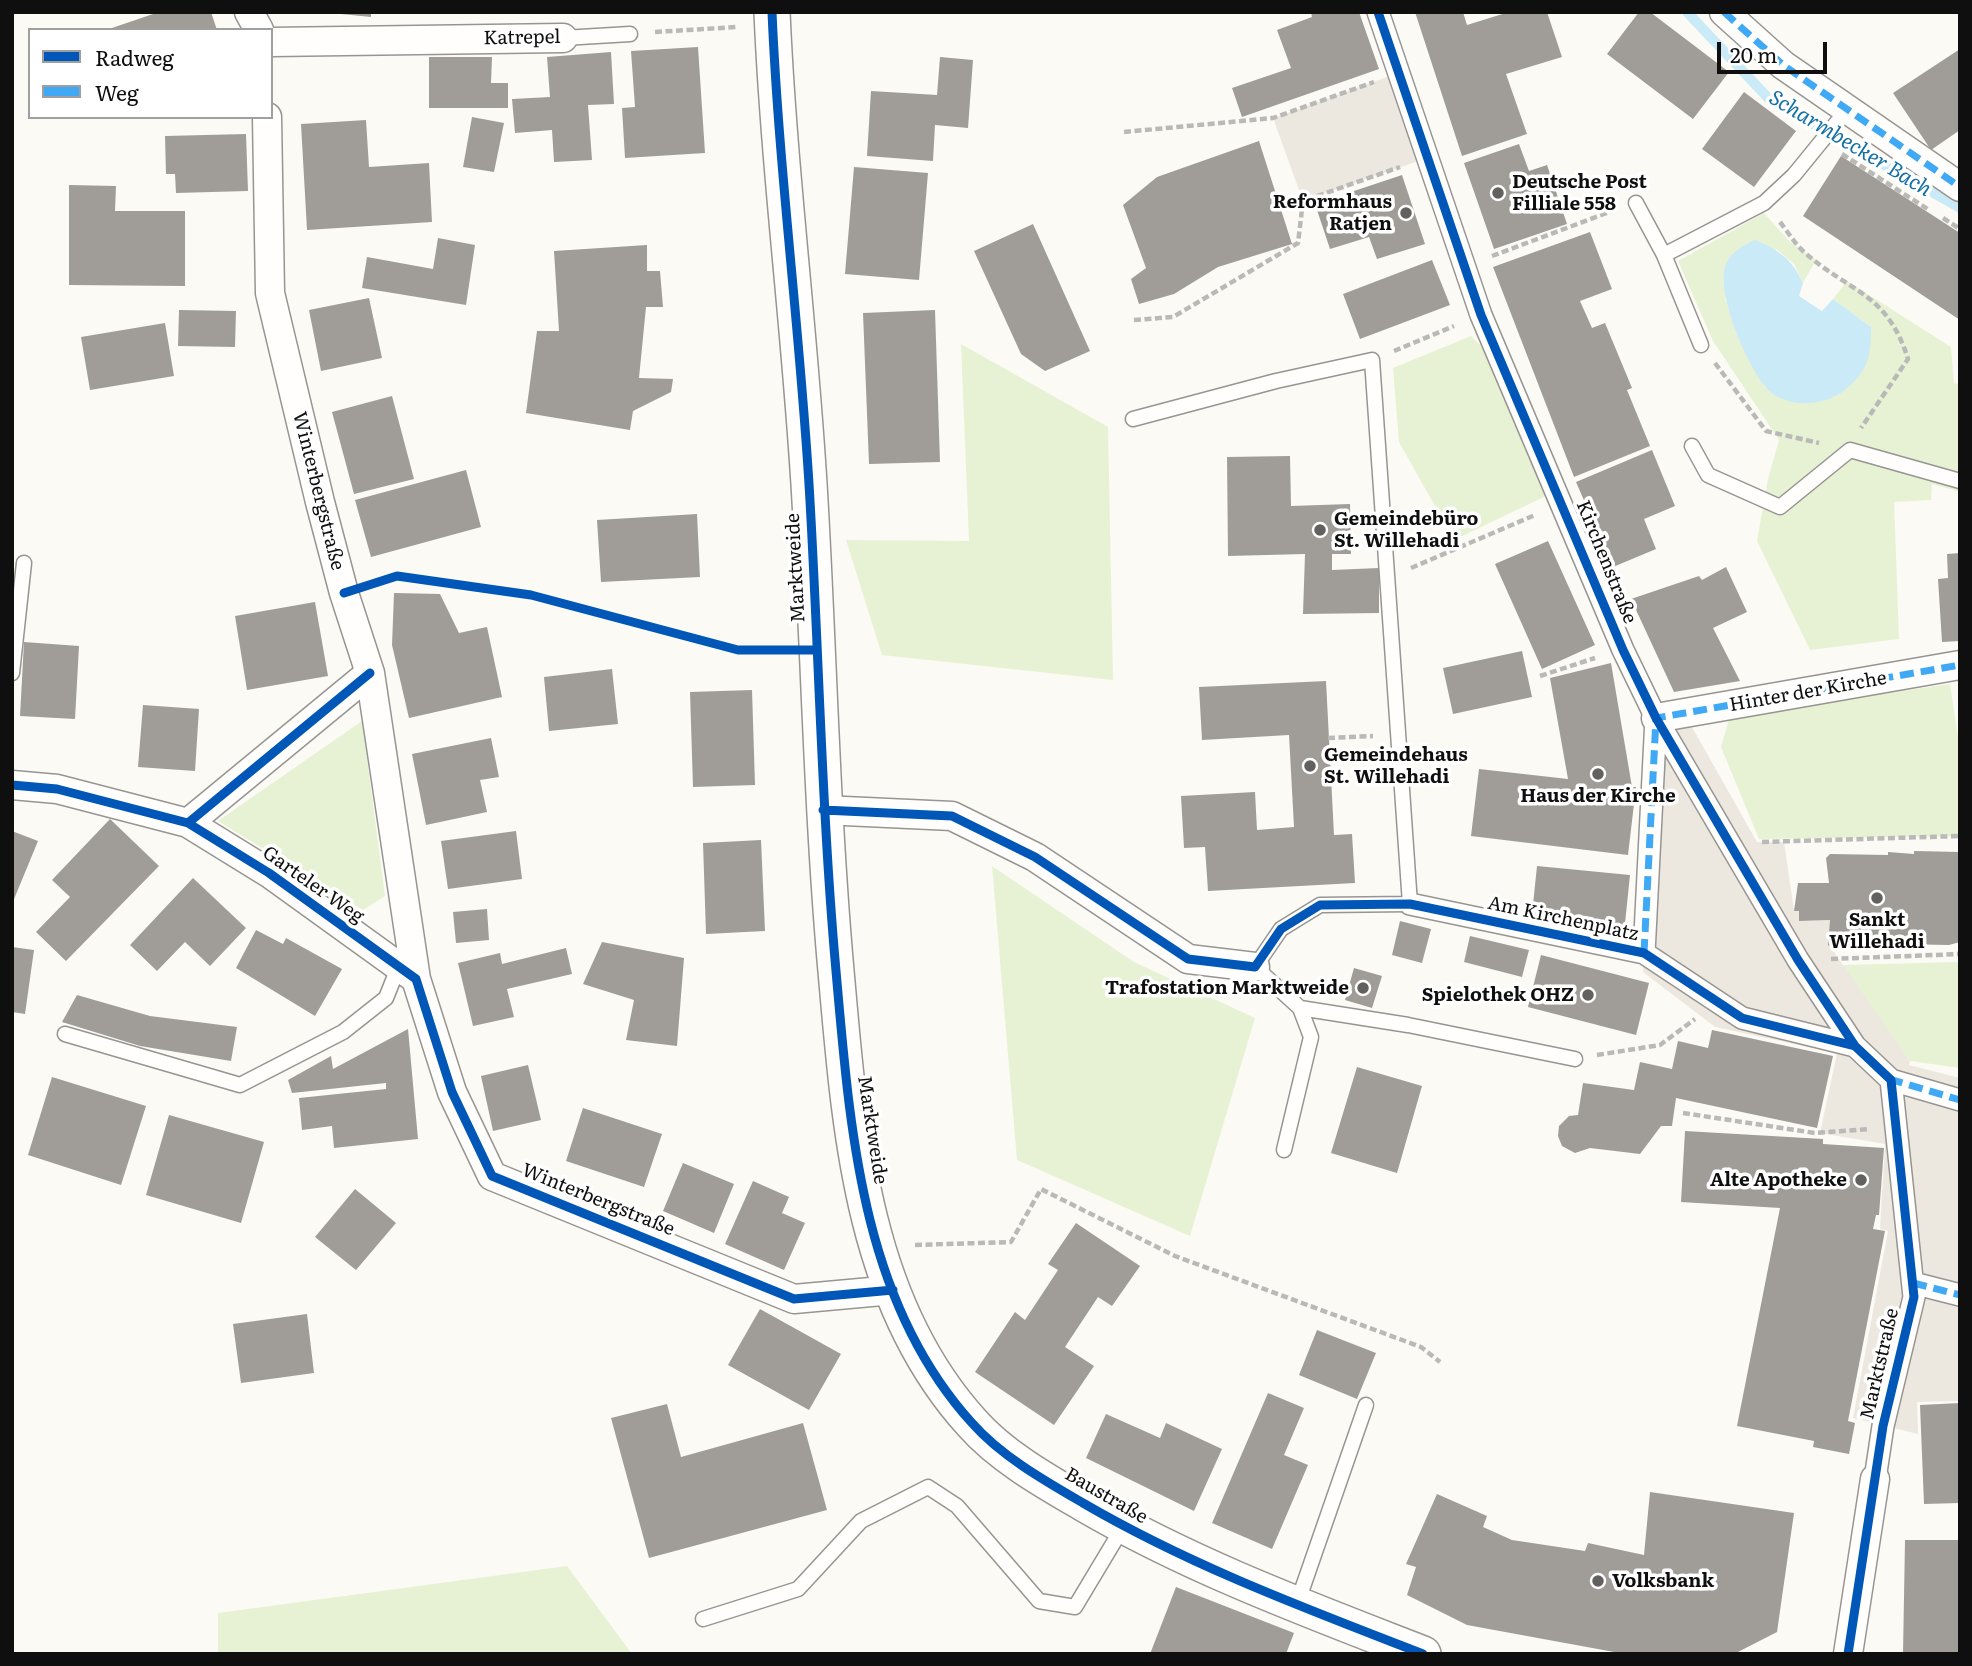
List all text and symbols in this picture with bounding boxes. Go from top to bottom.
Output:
street label: Katrepel [483,26,561,50]
legend [28,28,273,119]
scale bar [1720,28,1830,72]
text: 20 m [1730,38,1777,69]
text: Radweg [95,41,174,72]
text: Weg [95,76,139,107]
water label: Scharmbecker Bach [1764,86,1936,202]
place label: Deutsche Post Filliale 558 [1512,171,1647,215]
marker: Deutsche Post Filliale 558 [1490,185,1506,201]
place label: Reformhaus Ratjen [1273,191,1392,235]
marker: Reformhaus Ratjen [1398,205,1414,221]
street label: Winterbergstraße [287,409,349,573]
street label: Kirchenstraße [1571,497,1641,627]
place label: Gemeindebüro St. Willehadi [1334,508,1478,552]
street label: Marktweide [782,513,810,623]
marker: Gemeindebüro St. Willehadi [1312,522,1328,538]
street label: Hinter der Kirche [1728,667,1888,717]
place label: Gemeindehaus St. Willehadi [1324,744,1468,788]
marker: Gemeindehaus St. Willehadi [1302,758,1318,774]
marker: Haus der Kirche [1590,766,1606,782]
place label: Haus der Kirche [1520,785,1676,807]
street label: Garteler Weg [258,842,368,928]
marker: Sankt Willehadi [1869,890,1885,906]
street label: Am Kirchenplatz [1486,892,1640,946]
place label: Sankt Willehadi [1829,909,1925,953]
place label: Trafostation Marktweide [1105,977,1349,999]
marker: Trafostation Marktweide [1355,980,1371,996]
place label: Spielothek OHZ [1422,984,1574,1006]
marker: Spielothek OHZ [1580,987,1596,1003]
street label: Marktweide [852,1074,892,1186]
street label: Winterbergstraße [518,1159,678,1241]
place label: Alte Apotheke [1710,1169,1847,1191]
marker: Alte Apotheke [1853,1172,1869,1188]
street label: Marktstraße [1856,1306,1904,1422]
street label: Baustraße [1060,1463,1152,1529]
place label: Volksbank [1612,1570,1714,1592]
marker: Volksbank [1590,1573,1606,1589]

